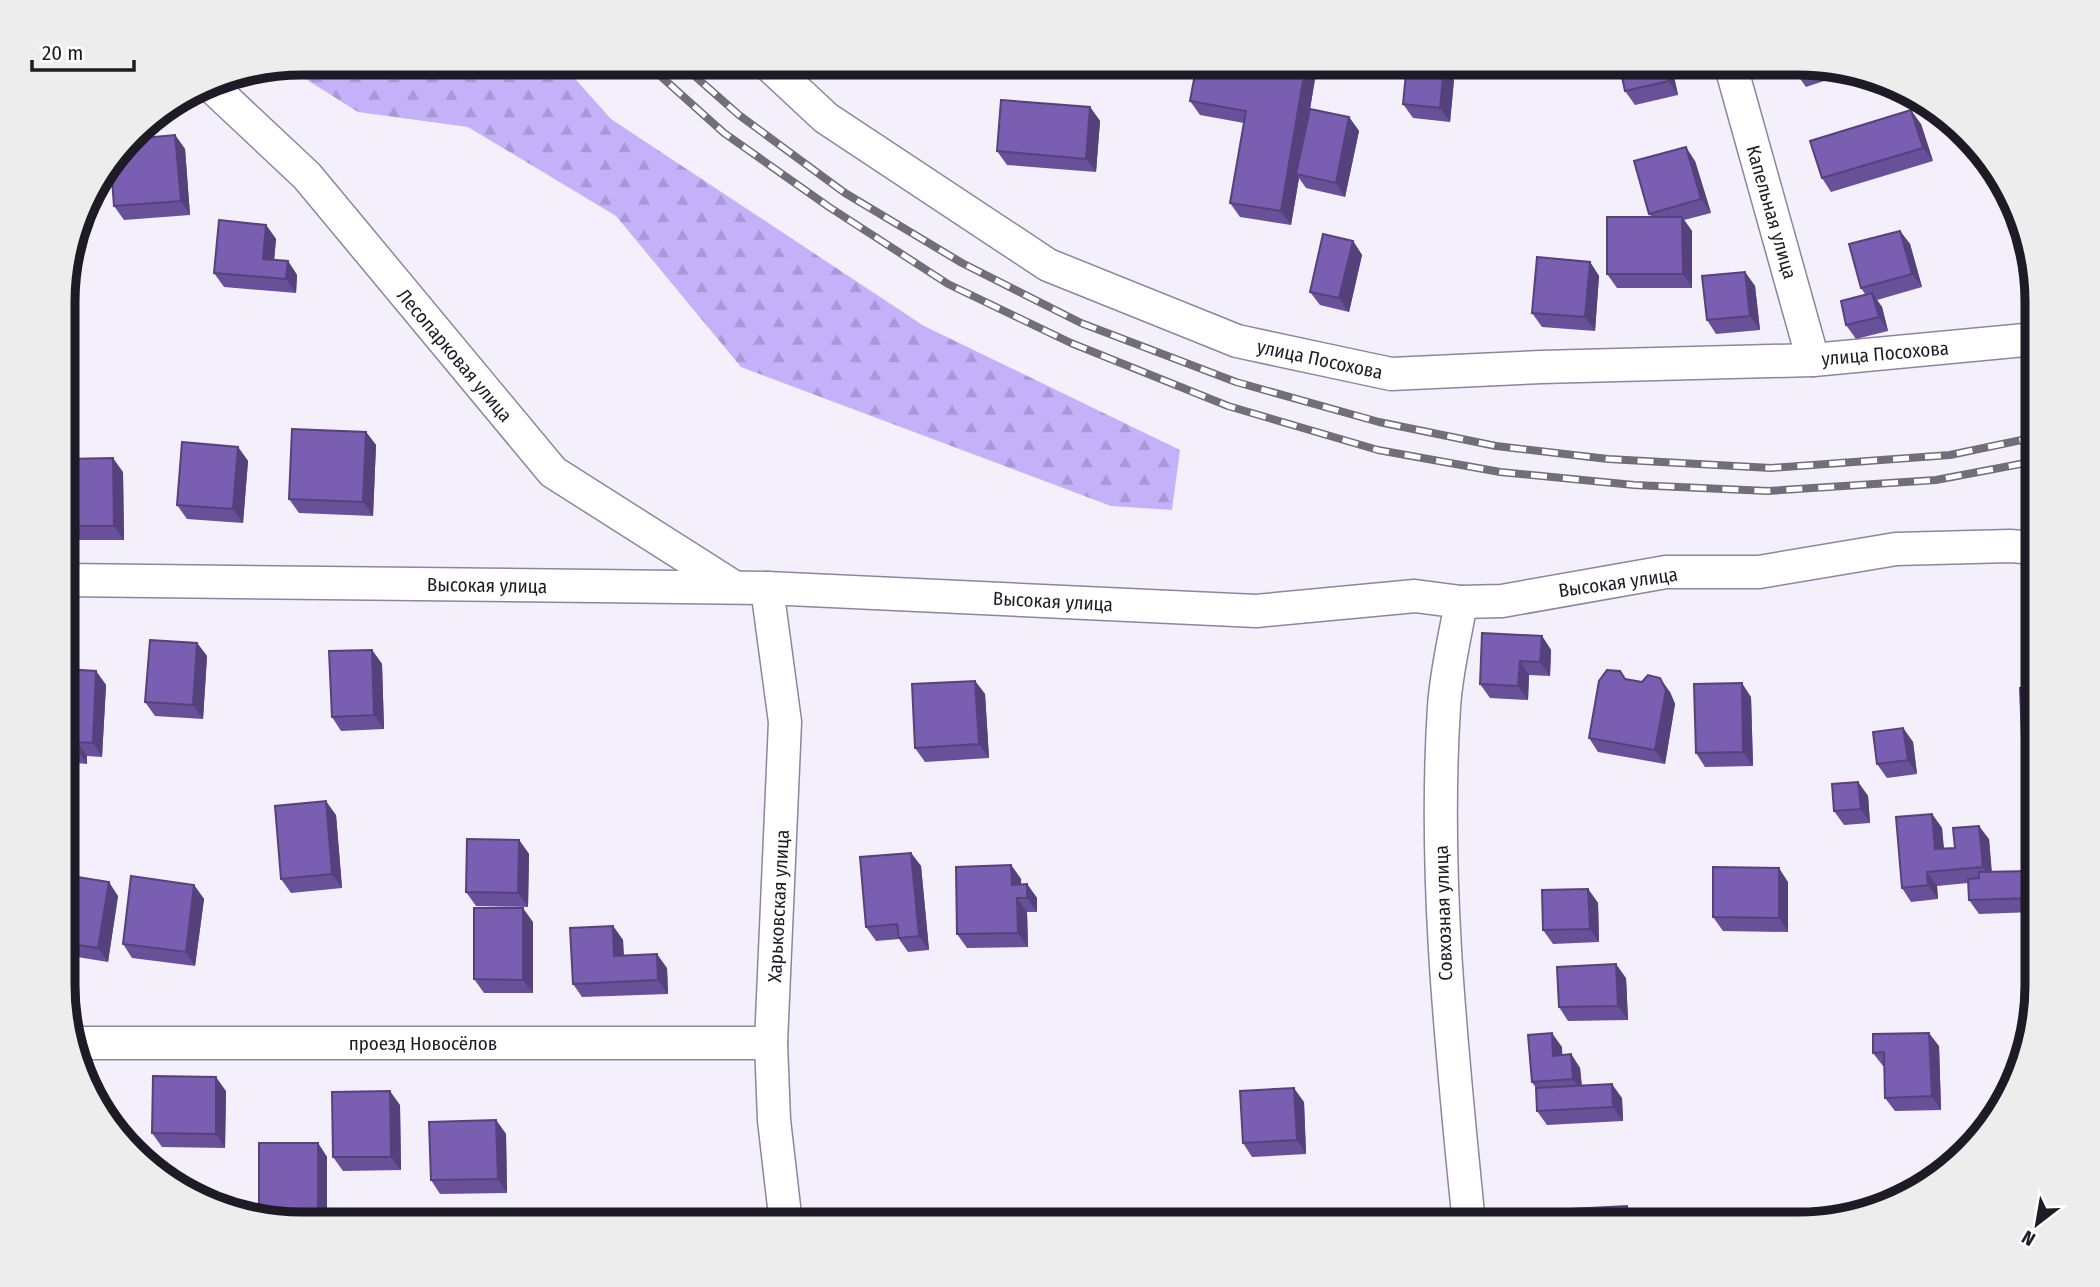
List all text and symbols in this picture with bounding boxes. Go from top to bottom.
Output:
scale bar [32,28,133,72]
text: 20 m [42,40,83,66]
street label: Капельная улица [1741,143,1802,282]
street label: Лесопарковая улица [392,284,517,427]
street label: улица Посохова [1255,335,1385,384]
street label: улица Посохова [1820,336,1950,371]
street label: Высокая улица [1557,563,1679,602]
street label: Высокая улица [427,573,547,598]
street label: Высокая улица [992,587,1114,616]
street label: Харьковская улица [763,829,794,983]
street label: Совхозная улица [1430,845,1457,981]
street label: проезд Новосёлов [349,1032,497,1055]
north arrow [2002,1189,2072,1259]
text: N [2018,1225,2039,1251]

